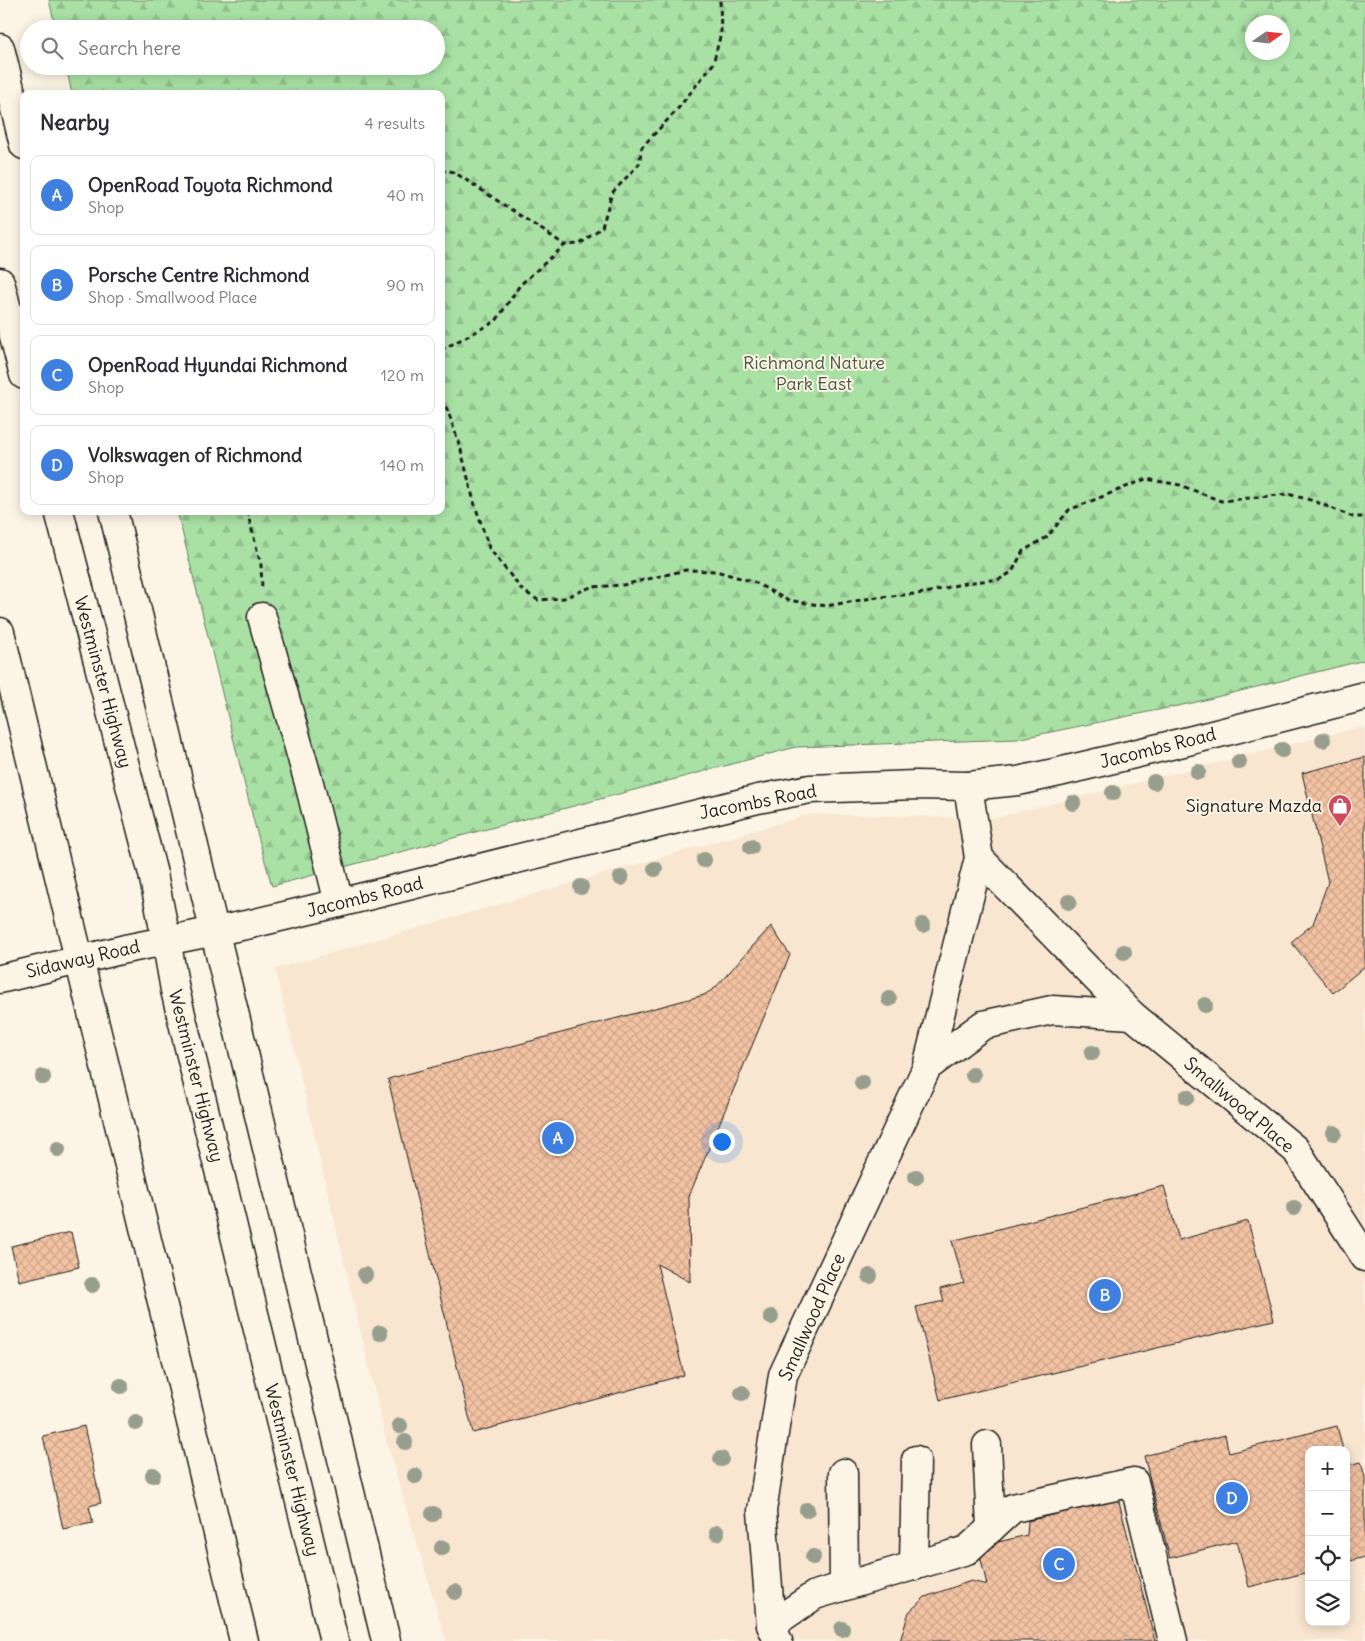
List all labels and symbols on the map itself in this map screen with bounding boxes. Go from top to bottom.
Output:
north arrow [1245,15,1290,60]
park label: Richmond Nature Park East [743,351,885,395]
street label: Westminster Highway [69,593,138,770]
street label: Jacombs Road [1097,722,1219,773]
street label: Jacombs Road [697,779,819,824]
shop icon: Signature Mazda [1327,793,1353,827]
place label: Signature Mazda [1186,794,1322,817]
street label: Jacombs Road [304,871,426,922]
street label: Sidaway Road [24,934,142,983]
street label: Westminster Highway [164,987,229,1165]
street label: Smallwood Place [1179,1052,1299,1157]
pin: A [542,1119,574,1157]
your location [709,1129,735,1155]
street label: Smallwood Place [773,1250,850,1384]
pin: B [1089,1276,1121,1314]
street label: Westminster Highway [260,1381,325,1559]
pin: D [1216,1479,1248,1517]
pin: C [1043,1545,1075,1583]

